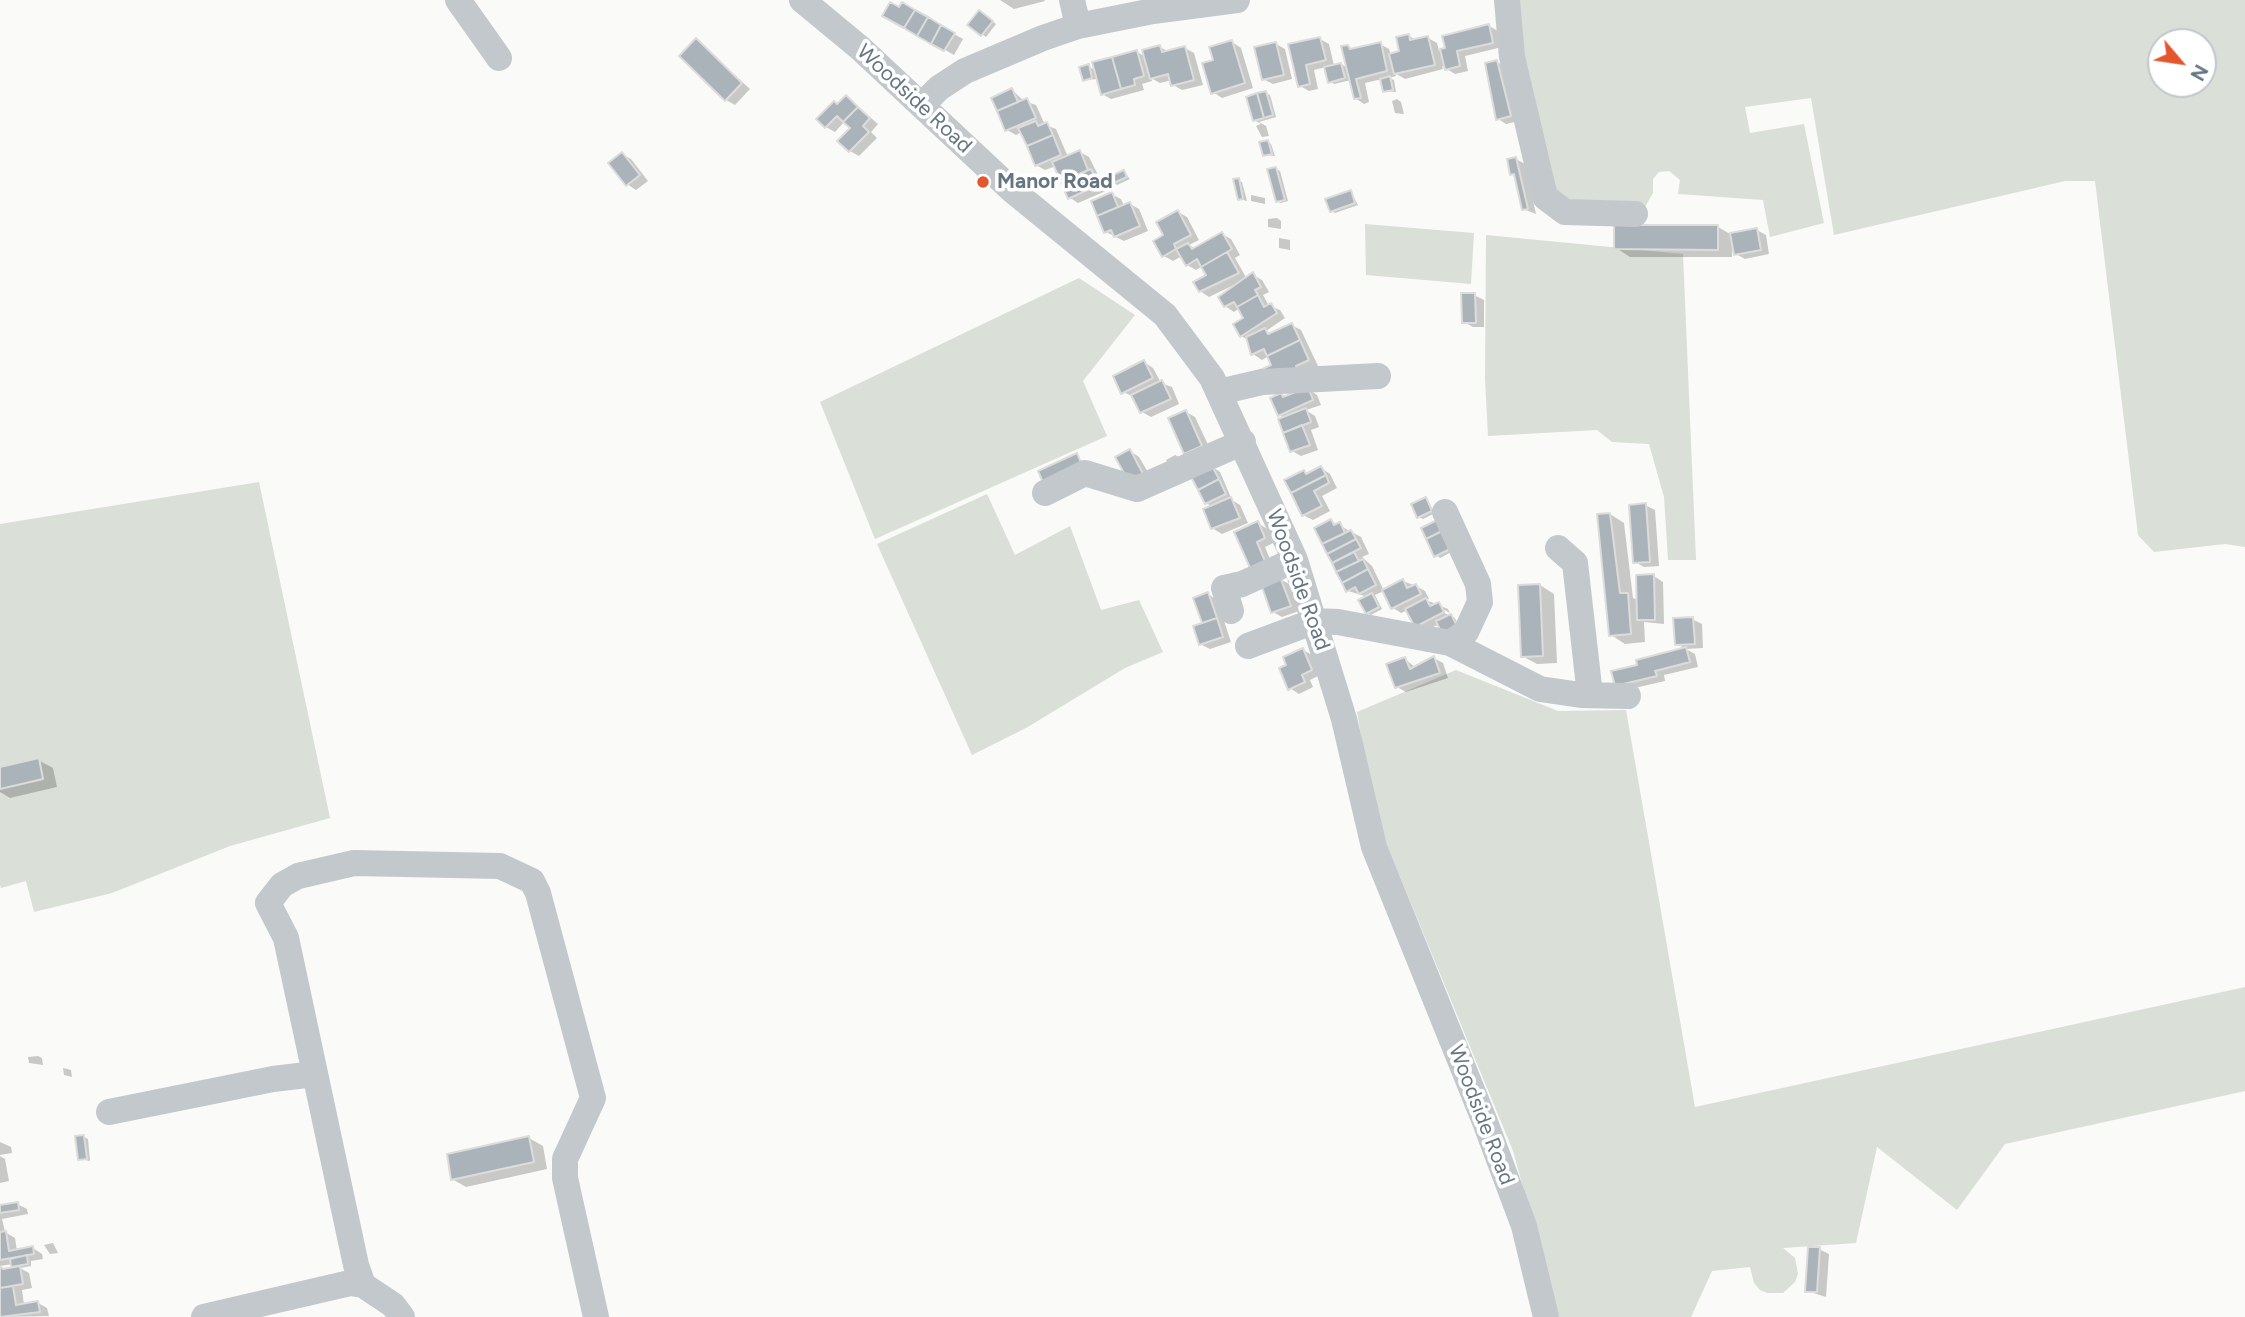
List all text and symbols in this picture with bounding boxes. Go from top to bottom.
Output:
north arrow [2147,28,2217,98]
street label: Woodside Road [851,39,977,159]
text: N [2185,60,2213,84]
place label: Manor Road [997,169,1113,195]
marker: Manor Road [975,174,991,190]
street label: Woodside Road [1261,506,1335,654]
street label: Woodside Road [1443,1041,1519,1189]

